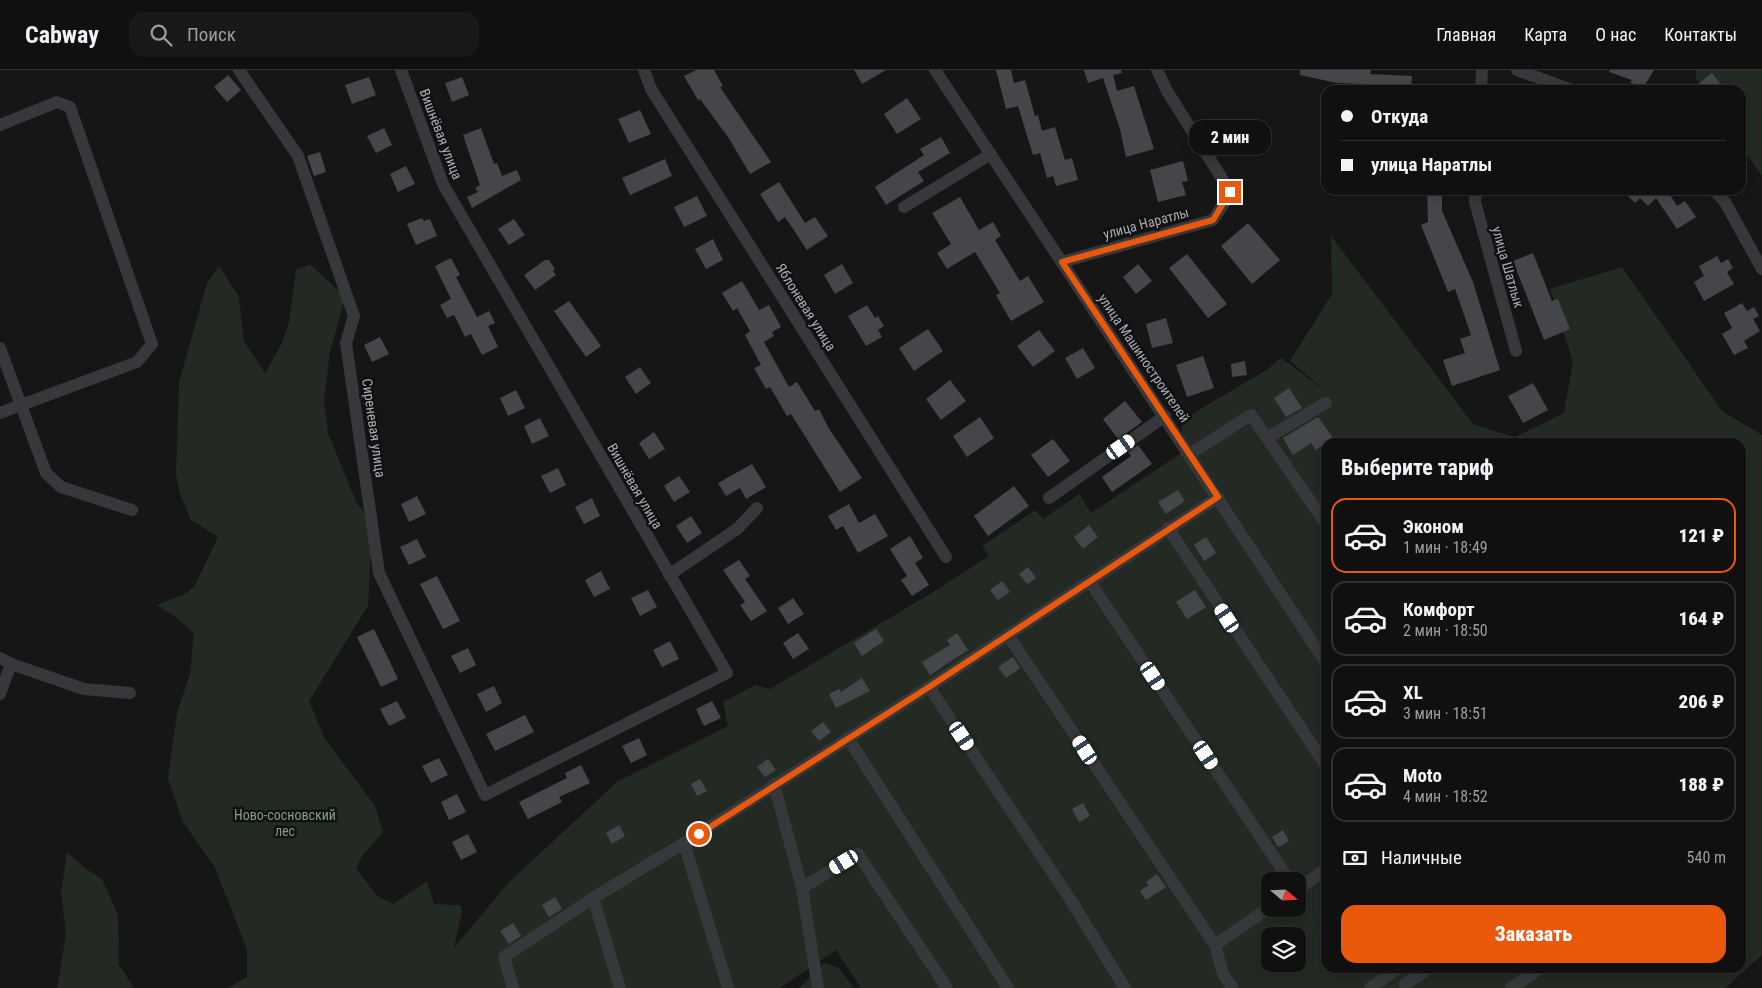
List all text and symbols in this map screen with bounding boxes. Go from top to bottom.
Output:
search box [129,12,479,57]
text: Cabway [25,21,99,49]
icon: search [147,21,175,49]
text: Поиск [187,23,236,46]
text: Главная [1436,24,1496,45]
text: Карта [1524,24,1567,45]
text: О нас [1595,24,1636,45]
text: Контакты [1664,24,1737,45]
street label: Вишнёвая улица [416,86,466,182]
text: Откуда [1371,105,1428,128]
callout: 2 мин [1189,119,1271,154]
text: 2 мин [1211,128,1249,147]
text: улица Наратлы [1371,153,1492,176]
route end [1219,181,1241,203]
street label: улица Наратлы [1101,204,1191,242]
street label: улица Шатлык [1489,224,1527,310]
street label: Яблоневая улица [773,260,839,354]
street label: улица Машиностроителей [1095,291,1193,425]
street label: Сиреневая улица [359,377,389,479]
car [1104,432,1137,462]
street label: Вишнёвая улица [604,440,666,532]
text: Выберите тариф [1341,455,1494,480]
icon: car [1343,513,1388,558]
text: Эконом [1403,515,1464,538]
text: 121 ₽ [1679,524,1724,547]
text: 1 мин · 18:49 [1403,538,1488,557]
icon: car [1343,596,1388,641]
text: Комфорт [1403,598,1475,621]
car [1212,601,1241,635]
text: 164 ₽ [1679,607,1724,630]
text: 2 мин · 18:50 [1403,621,1488,640]
car [1138,659,1167,693]
icon: car [1343,679,1388,724]
text: XL [1403,681,1423,704]
text: 206 ₽ [1679,690,1724,713]
text: 3 мин · 18:51 [1403,704,1488,723]
car [947,719,976,753]
car [1070,733,1099,767]
car [1191,738,1220,772]
icon: car [1343,762,1388,807]
text: Moto [1403,764,1442,787]
text: 188 ₽ [1679,773,1724,796]
text: 4 мин · 18:52 [1403,787,1488,806]
park label: Ново-сосновский лес [234,807,336,839]
route start [688,823,710,845]
icon: cash [1341,844,1369,872]
text: Наличные [1381,846,1462,869]
car [827,848,860,876]
text: 540 m [1687,848,1726,867]
north arrow [1261,872,1306,918]
map controls [1261,872,1306,972]
button: Заказать [1341,905,1726,963]
button: layers [1261,927,1306,972]

